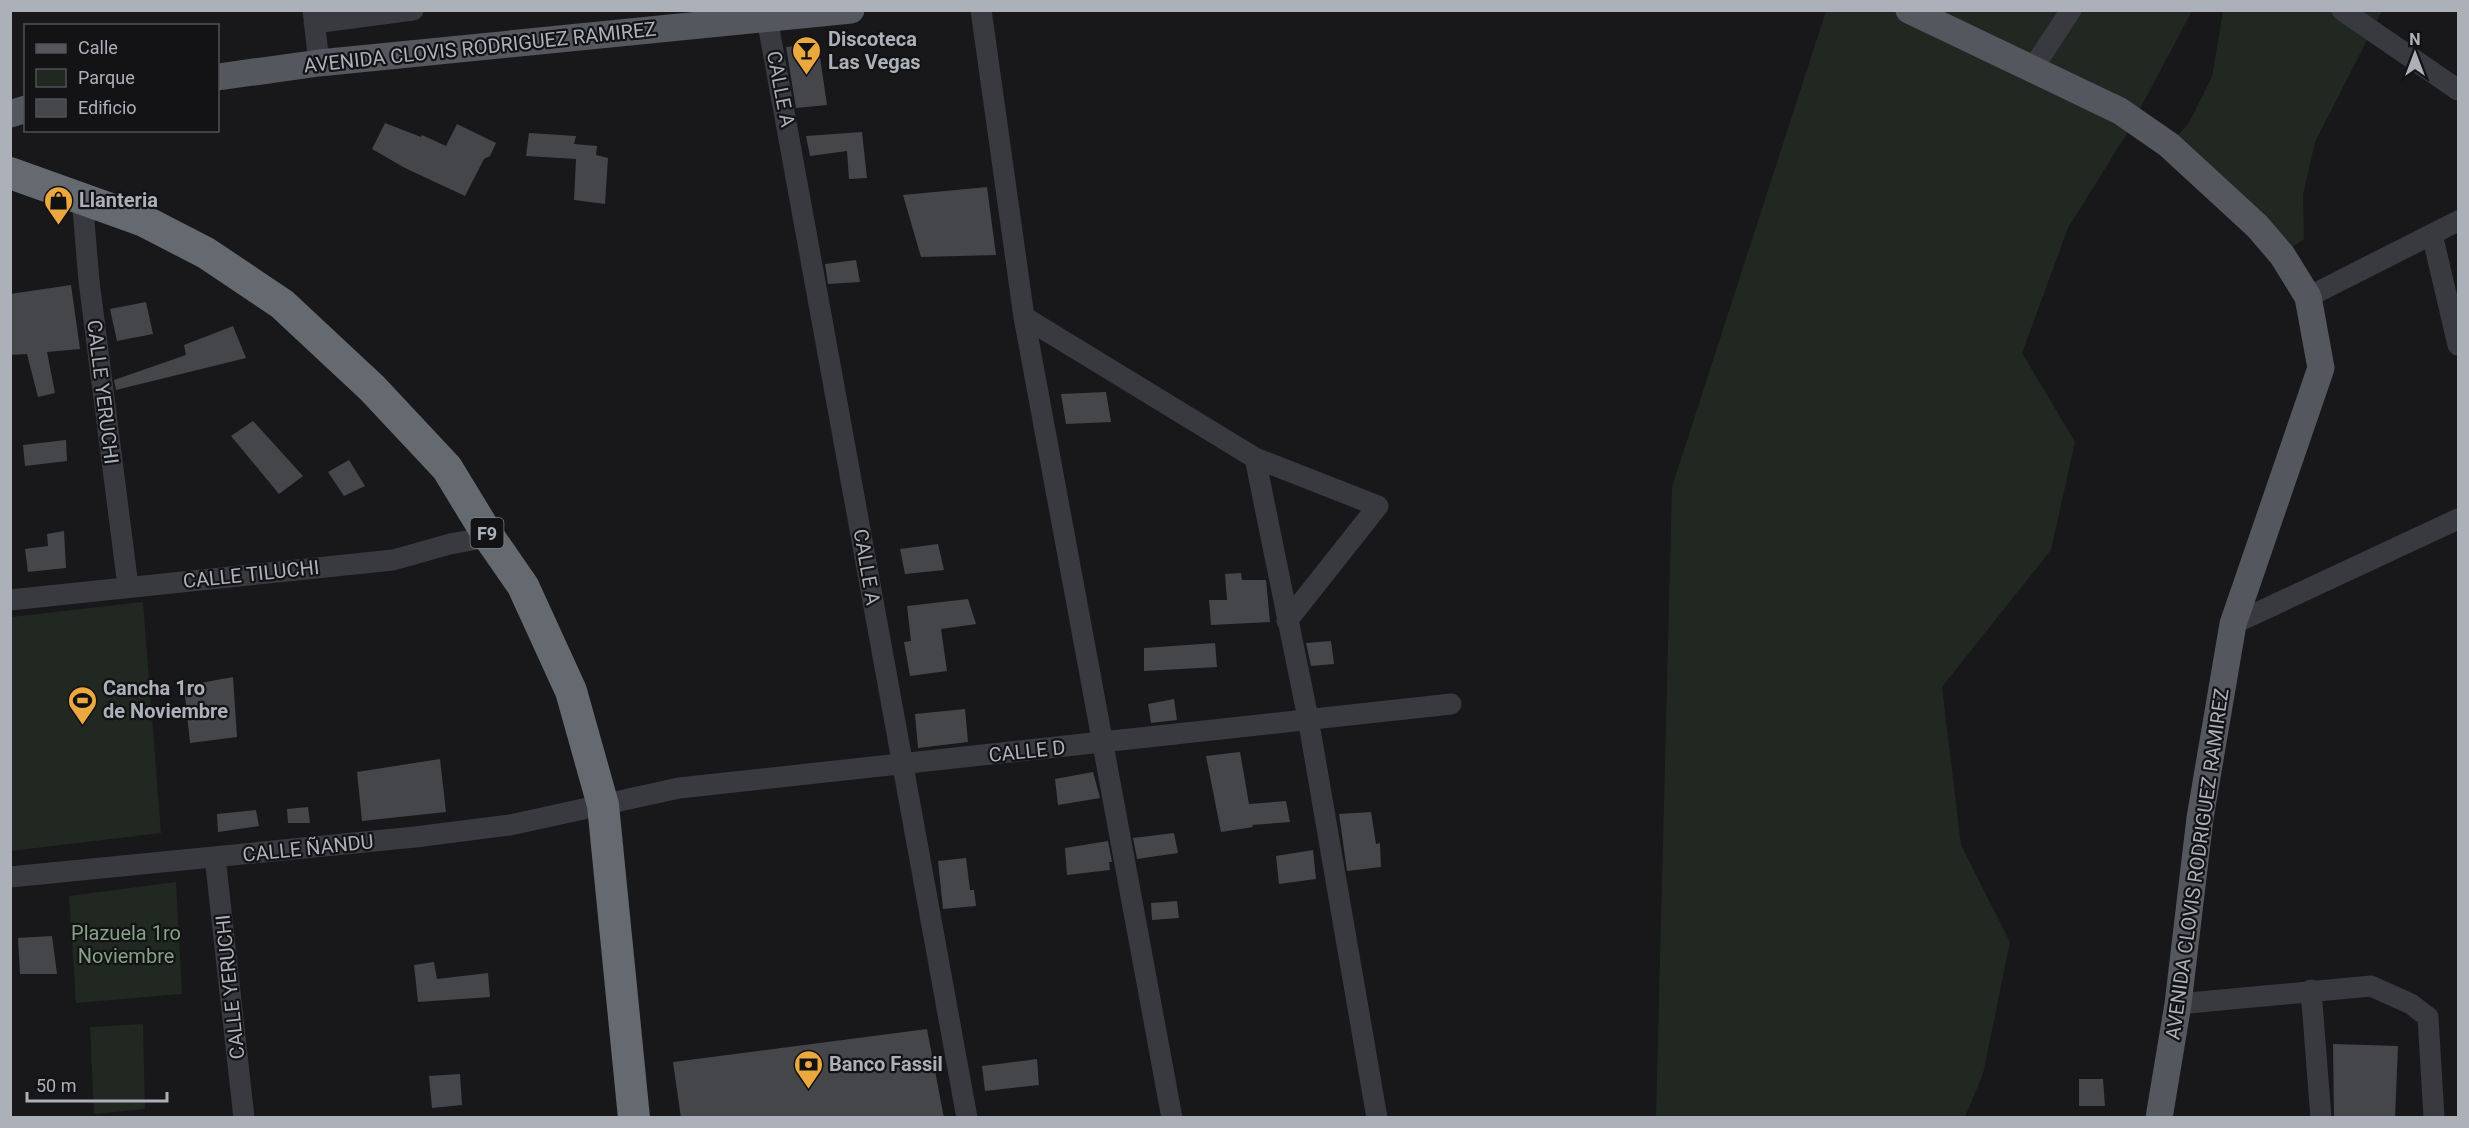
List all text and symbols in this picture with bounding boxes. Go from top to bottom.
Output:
street label: AVENIDA CLOVIS RODRIGUEZ RAMIREZ [302,17,658,77]
legend [24,24,219,132]
north arrow [2385,24,2445,84]
place label: Discoteca Las Vegas [828,27,921,74]
text: N [2409,30,2421,49]
bar icon: Discoteca Las Vegas [791,34,823,76]
text: Calle [78,37,118,58]
street label: CALLE A [762,49,800,129]
text: Parque [78,67,135,88]
text: Edificio [78,97,137,118]
shop icon: Llanteria [42,184,74,226]
place label: Llanteria [79,188,158,212]
street label: CALLE YERUCHI [82,318,124,466]
road number: F9 [470,518,504,548]
street label: CALLE A [848,527,886,607]
street label: CALLE TILUCHI [182,555,320,593]
place label: Cancha 1ro de Noviembre [103,676,228,723]
sports icon: Cancha 1ro de Noviembre [66,684,98,726]
street label: AVENIDA CLOVIS RODRIGUEZ RAMIREZ [2160,687,2234,1041]
street label: CALLE D [987,735,1067,767]
street label: CALLE ÑANDU [241,829,375,867]
street label: CALLE YERUCHI [210,913,250,1061]
park label: Plazuela 1ro Noviembre [71,921,181,968]
bank icon: Banco Fassil [792,1048,824,1090]
place label: Banco Fassil [829,1052,943,1076]
scale bar [27,1065,166,1103]
text: 50 m [36,1075,76,1096]

